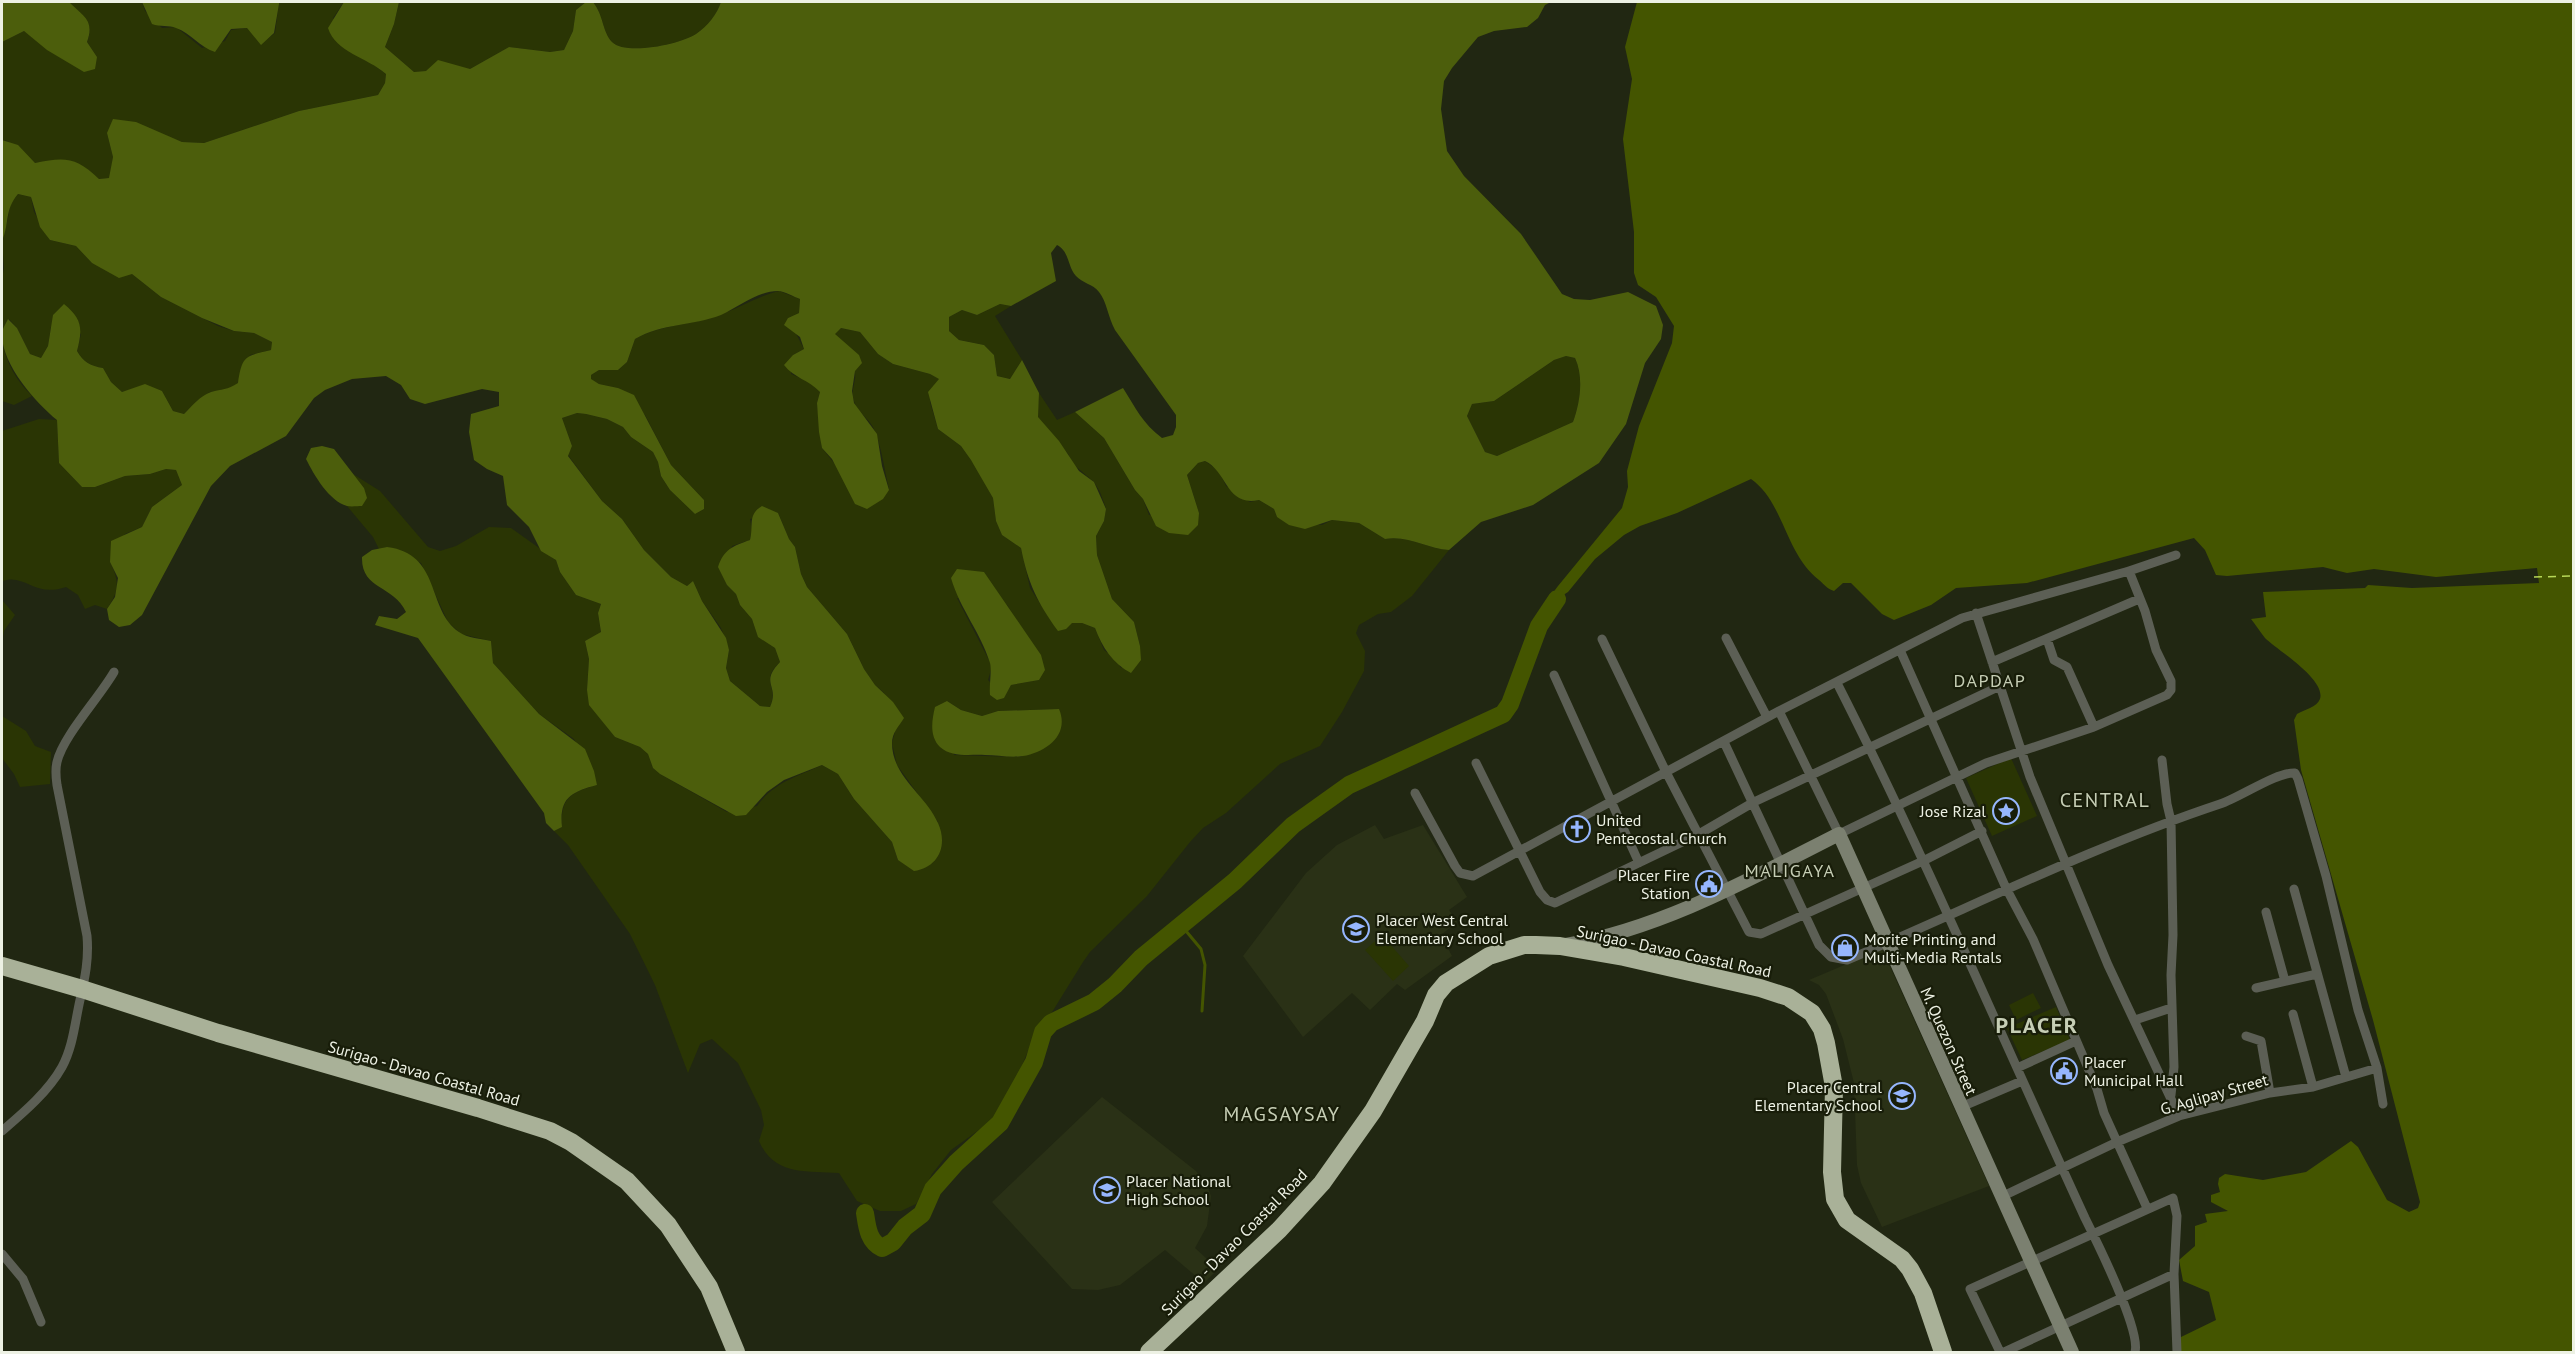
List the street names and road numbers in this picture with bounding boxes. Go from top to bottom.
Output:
street label: Surigao - Davao Coastal Road [1575,921,1773,981]
street label: M. Quezon Street [1916,984,1982,1099]
street label: Surigao - Davao Coastal Road [326,1036,522,1110]
street label: G. Aglipay Street [2158,1069,2271,1119]
street label: Surigao - Davao Coastal Road [1157,1165,1311,1319]

